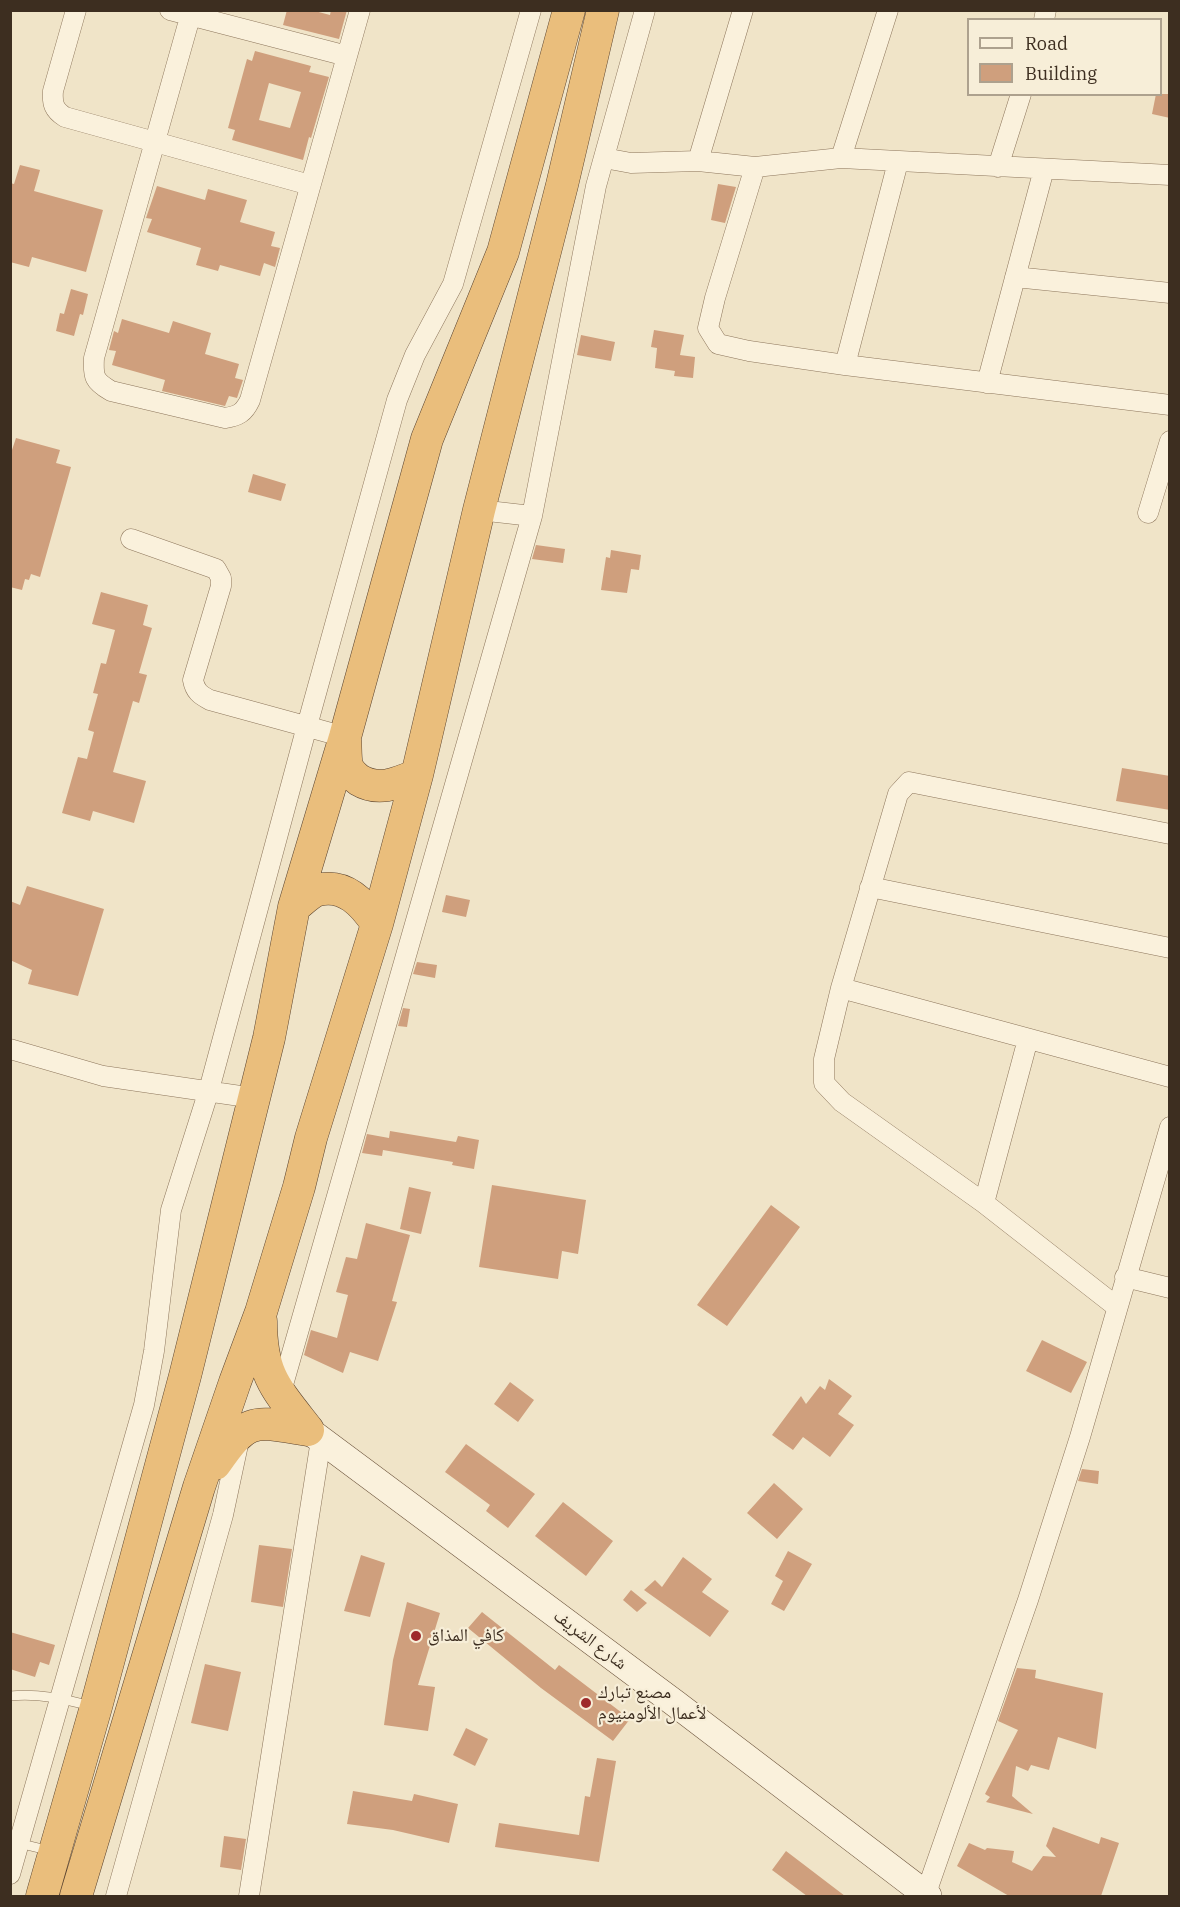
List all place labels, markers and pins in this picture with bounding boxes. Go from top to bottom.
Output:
place label: كافي المذاق [428,1625,504,1647]
marker: كافي المذاق [409,1629,423,1643]
place label: مصنع تبارك لأعمال الألومنيوم [598,1682,706,1724]
marker: مصنع تبارك لأعمال الألومنيوم [579,1696,593,1710]

